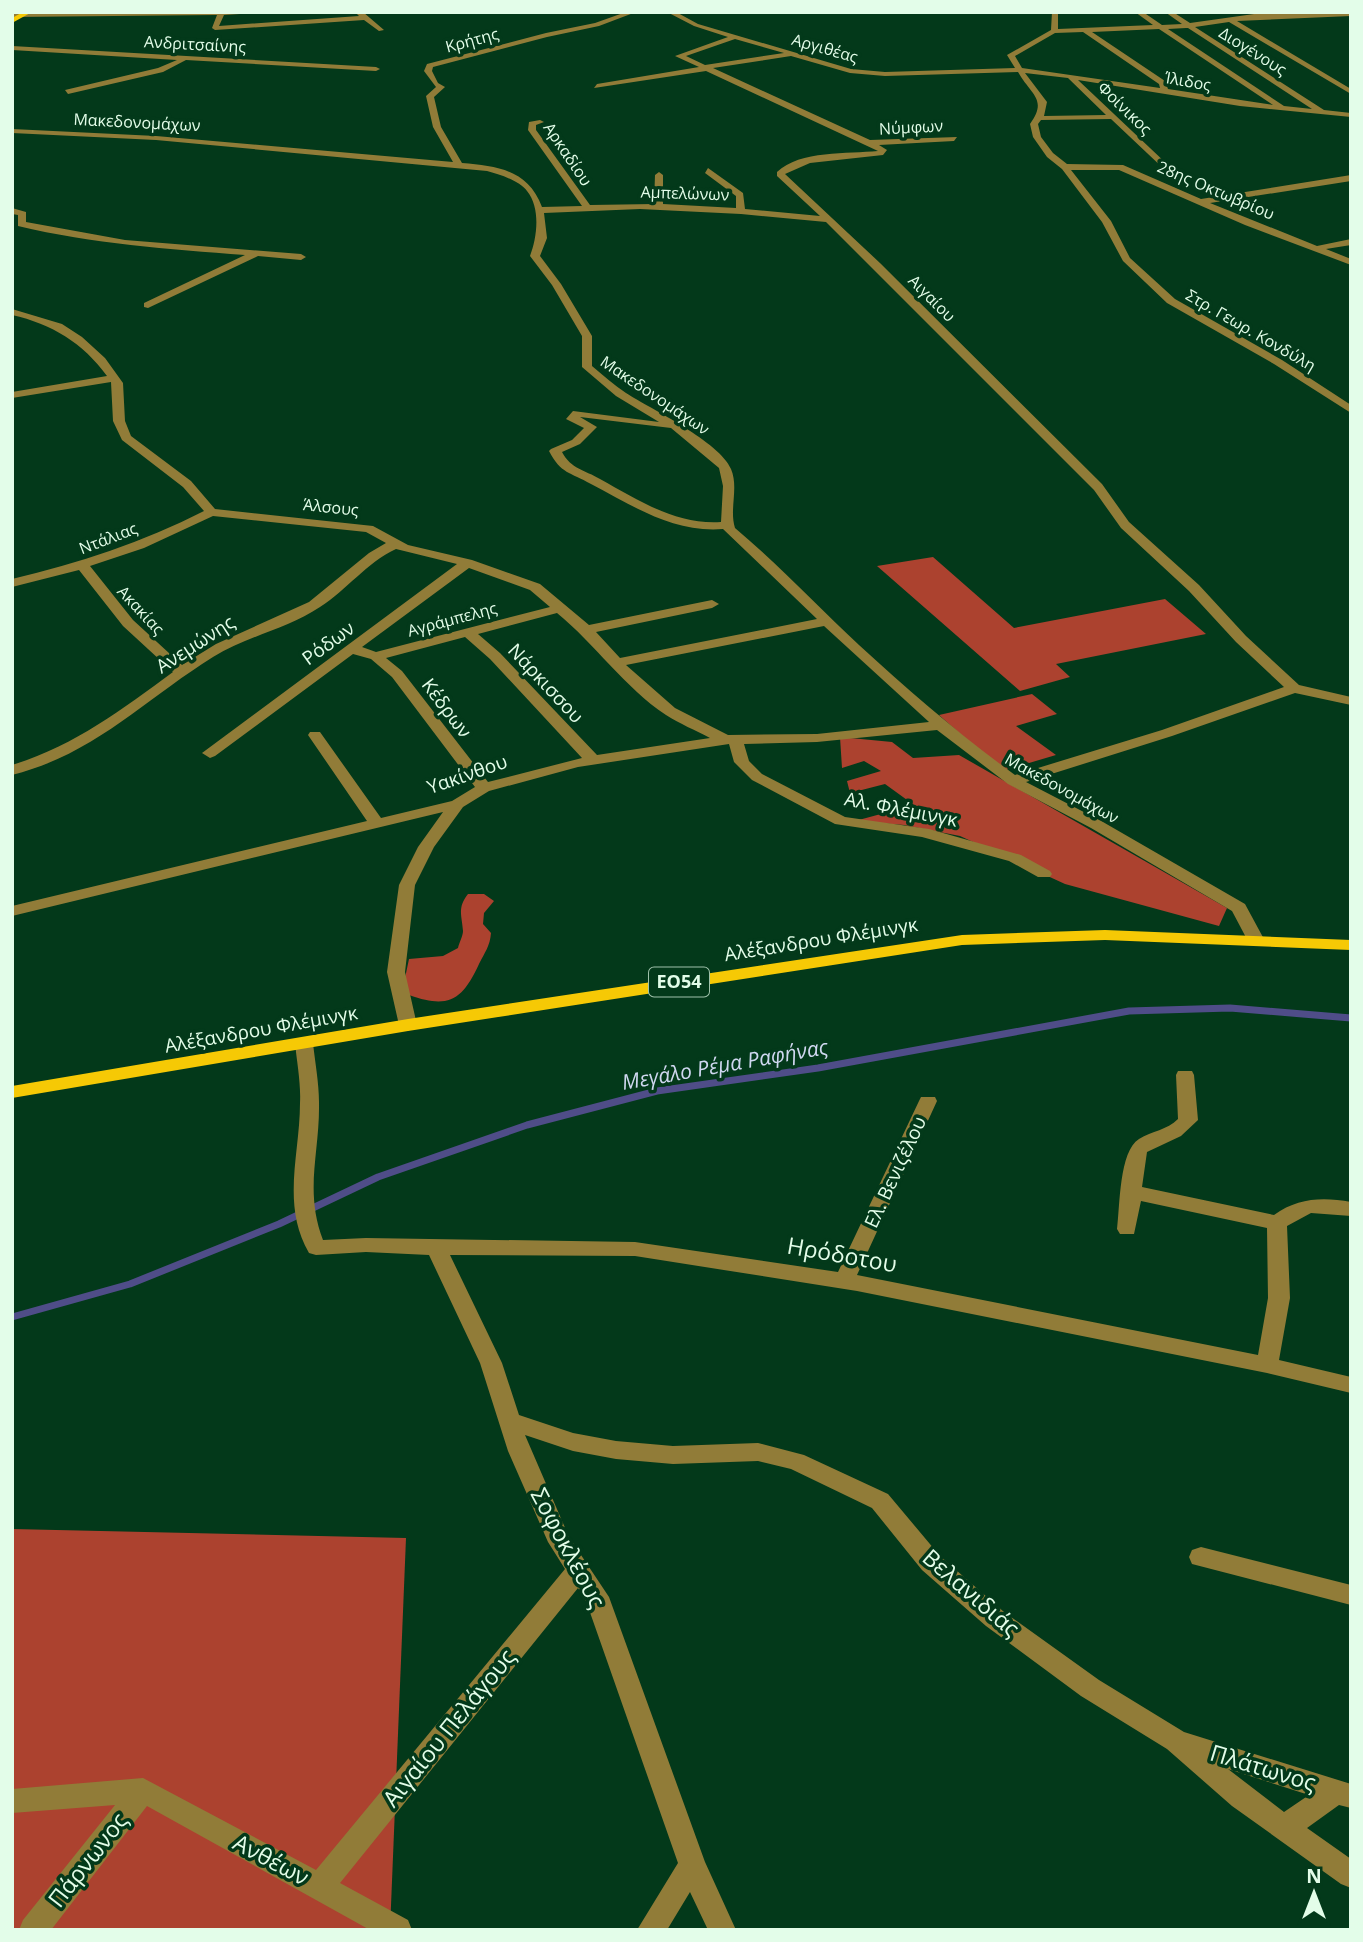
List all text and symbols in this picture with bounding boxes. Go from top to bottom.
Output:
street label: Κρήτης [443,22,501,58]
street label: Διογένους [1215,22,1291,81]
street label: Αργιθέας [789,28,861,68]
street label: Ανδριτσαίνης [143,30,247,58]
street label: Ίλιδος [1162,66,1213,96]
street label: Φοίνικος [1093,77,1157,140]
street label: Μακεδονομάχων [73,108,201,136]
street label: Νύμφων [878,114,944,140]
street label: Αρκαδίου [539,118,597,190]
street label: 28ης Οκτωβρίου [1154,155,1278,225]
street label: Αμπελώνων [640,180,730,206]
street label: Αιγαίου [904,270,960,326]
street label: Στρ. Γεωρ. Κονδύλη [1182,284,1320,376]
street label: Μακεδονομάχων [596,350,714,440]
street label: Άλσους [302,493,360,521]
street label: Ντάλιας [76,517,141,559]
street label: Ακακίας [113,581,170,640]
street label: Αγράμπελης [405,596,499,641]
street label: Ανεμώνης [151,609,239,679]
street label: Ρόδων [296,615,360,671]
street label: Νάρκισσου [502,638,590,728]
street label: Κέδρων [416,673,478,743]
street label: Υακίνθου [423,748,511,800]
street label: Μακεδονομάχων [1001,748,1123,829]
street label: Αλ. Φλέμινγκ [842,785,960,833]
street label: Αλέξανδρου Φλέμινγκ [722,911,920,967]
road number: ΕΟ54 [649,967,709,996]
street label: Αλέξανδρου Φλέμινγκ [162,999,360,1059]
water label: Μεγάλο Ρέμα Ραφήνας [620,1032,831,1096]
street label: Ελ. Βενιζέλου [858,1112,932,1232]
street label: Ηρόδοτου [785,1229,900,1279]
street label: Σοφοκλέους [524,1482,614,1613]
street label: Βελανιδιάς [916,1541,1027,1643]
street label: Αιγαίου Πελάγους [375,1642,522,1813]
street label: Πλάτωνος [1206,1736,1320,1798]
street label: Πάρνωνος [40,1805,134,1913]
street label: Ανθέων [228,1826,315,1892]
north arrow [1279,1858,1349,1928]
text: N [1306,1863,1322,1889]

